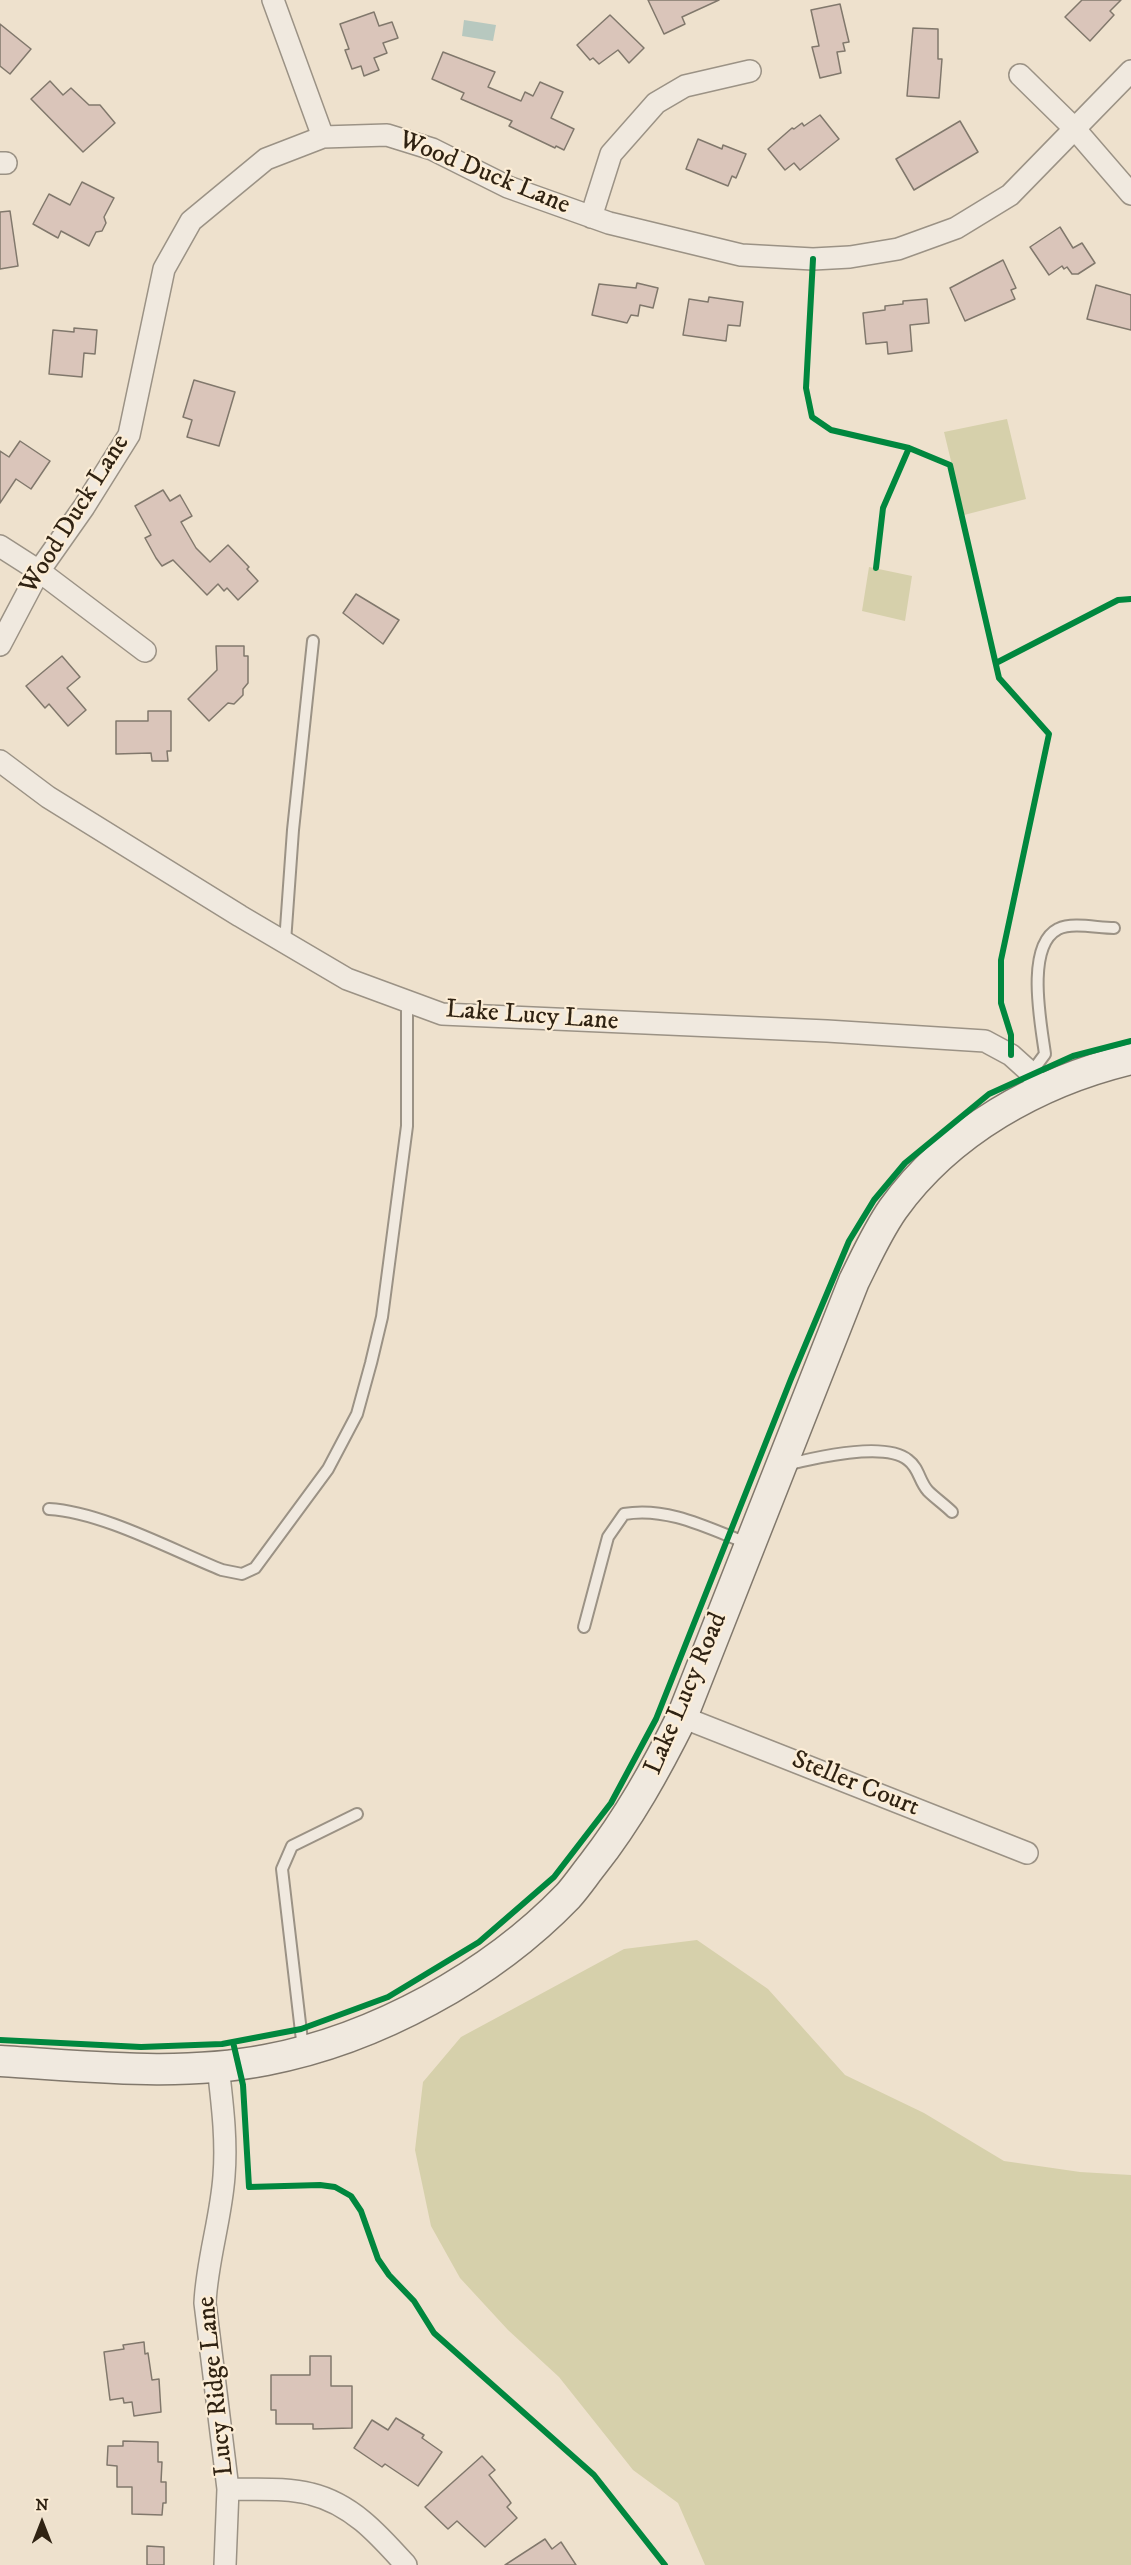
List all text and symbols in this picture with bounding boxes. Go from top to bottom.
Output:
street label: Wood Duck Lane [394,125,574,223]
street label: Wood Duck Lane [15,430,137,600]
street label: Lake Lucy Lane [445,995,619,1039]
street label: Lake Lucy Road [639,1608,735,1780]
street label: Steller Court [787,1745,923,1825]
street label: Lucy Ridge Lane [192,2295,242,2477]
north arrow [12,2493,72,2553]
text: N [35,2495,49,2515]

